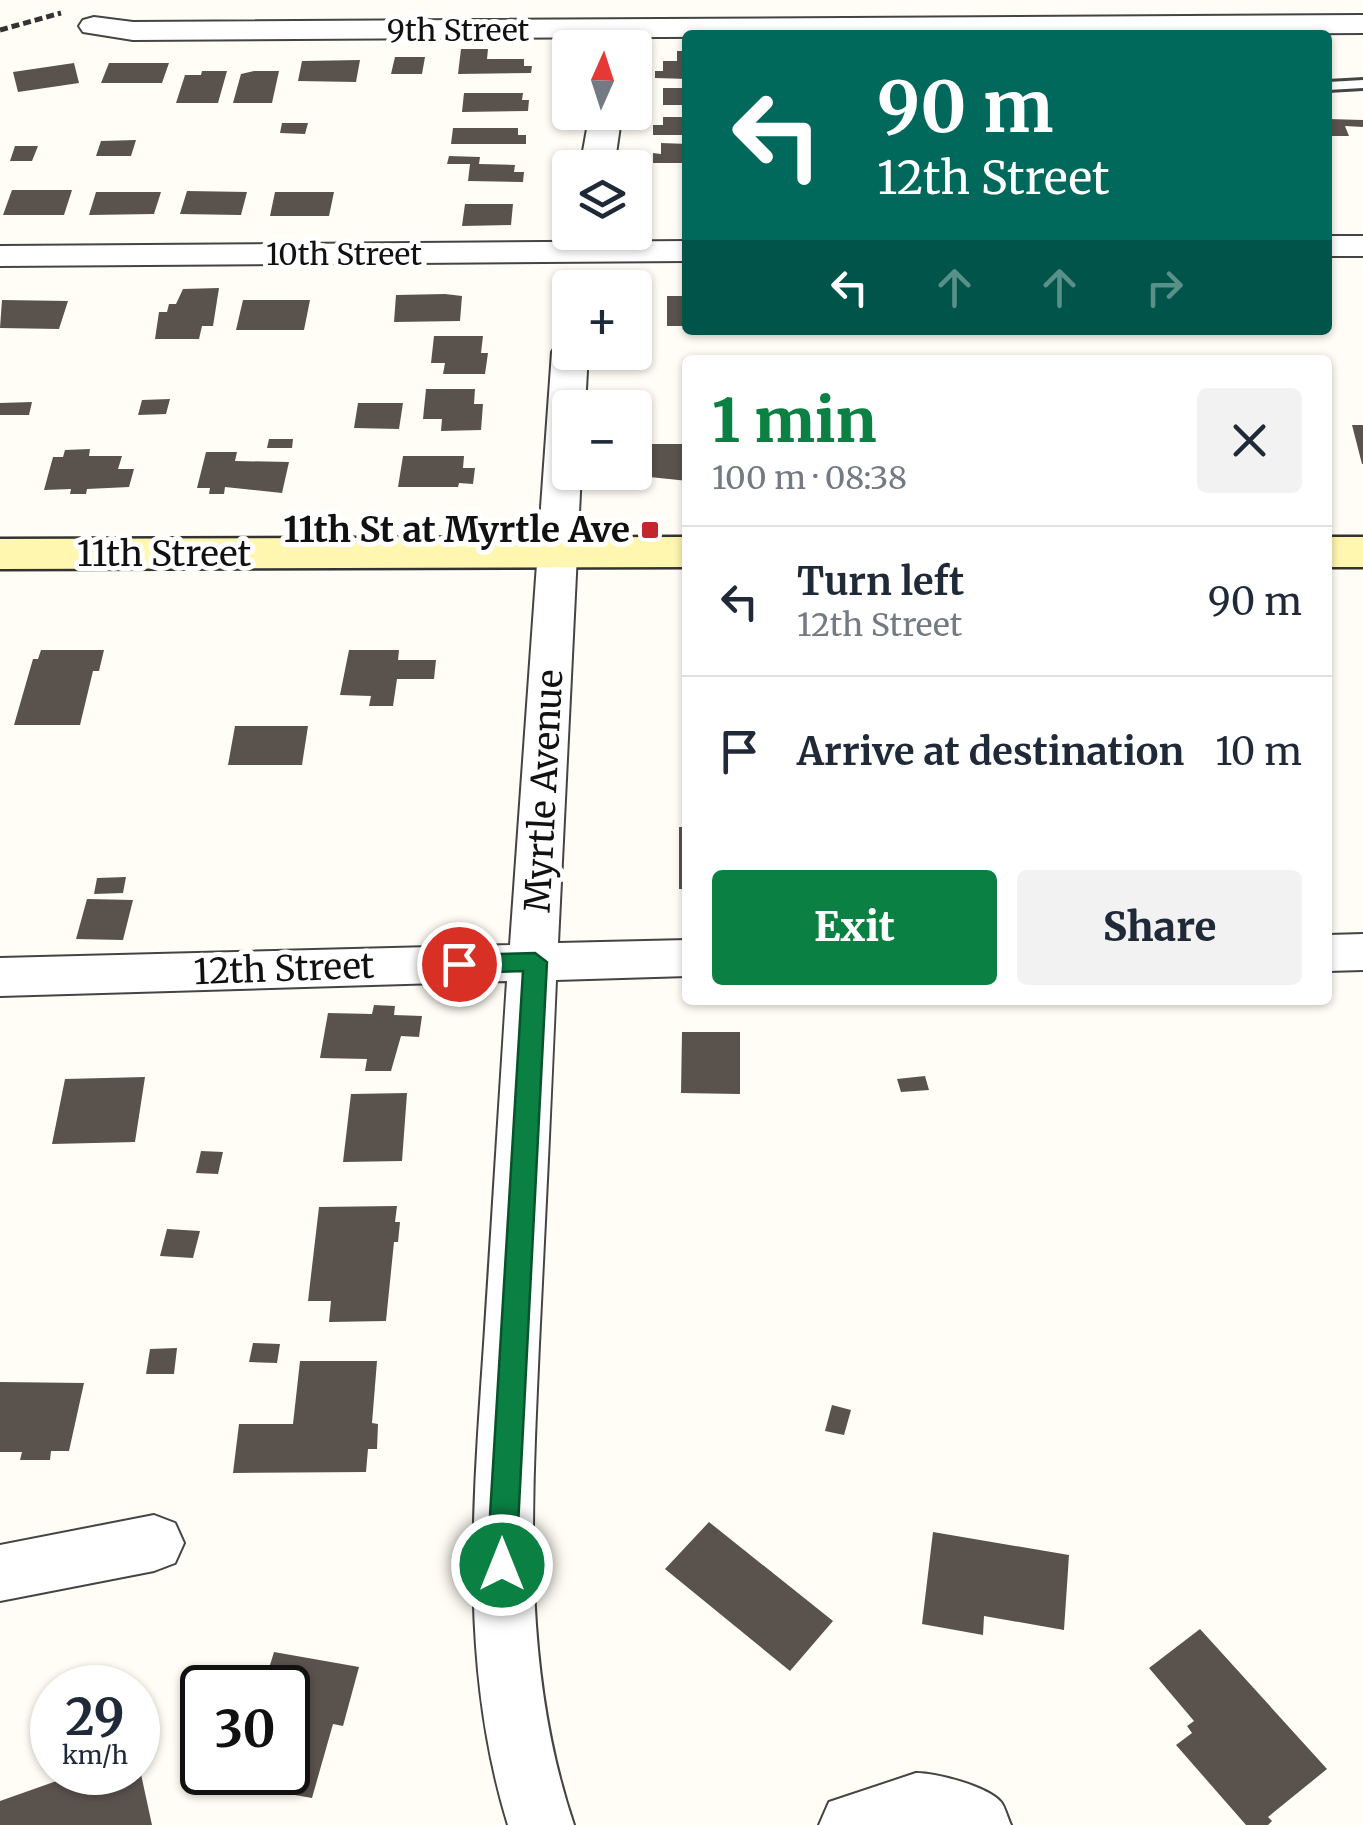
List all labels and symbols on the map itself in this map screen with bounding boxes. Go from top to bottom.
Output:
street label: 9th Street [387,11,530,49]
north arrow [552,30,652,130]
street label: 10th Street [266,235,422,273]
place label: 11th St at Myrtle Ave [283,508,630,552]
marker: 11th St at Myrtle Ave [639,519,661,541]
street label: 11th Street [77,532,252,576]
street label: Myrtle Avenue [516,668,572,914]
pin [417,922,502,1007]
street label: 12th Street [193,944,375,994]
position arrow [450,1513,554,1617]
speed limit sign: 30 [180,1665,310,1795]

